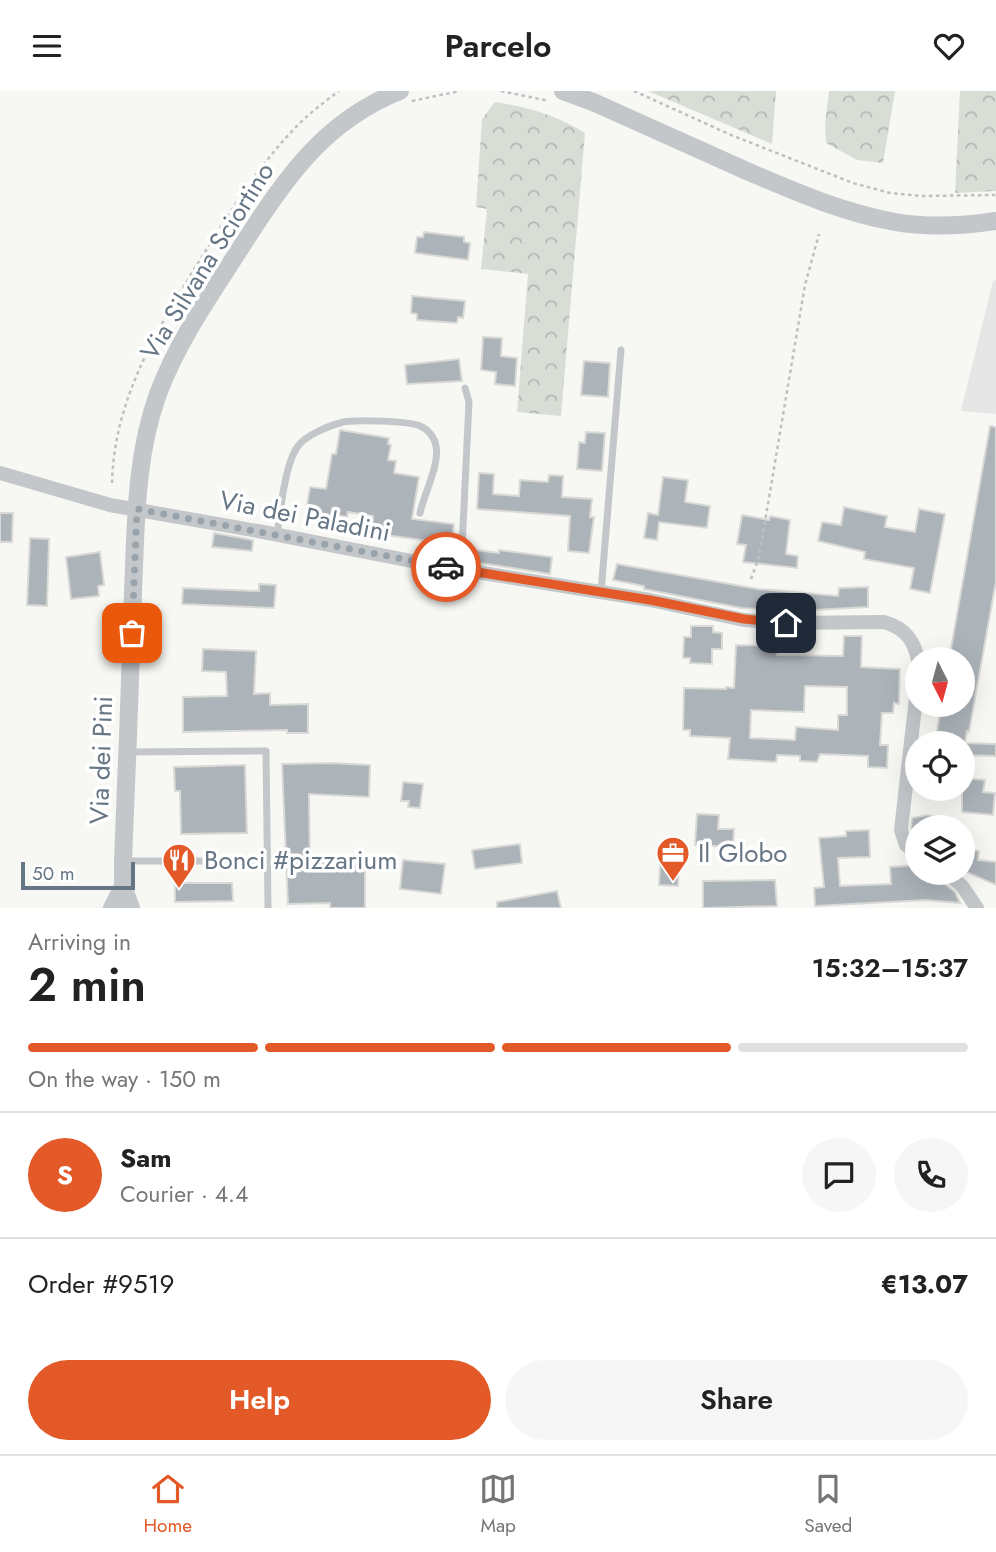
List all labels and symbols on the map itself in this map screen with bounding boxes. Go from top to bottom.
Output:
street label: Via Silvana Sciortino [131,155,283,367]
street label: Via dei Paladini [216,481,394,551]
courier [411,532,481,602]
pin [756,593,816,653]
pin [102,603,162,663]
north arrow [905,647,975,717]
street label: Via dei Pini [80,695,122,825]
office icon: Il Globo [654,834,692,883]
place label: Il Globo [698,834,788,872]
restaurant icon: Bonci #pizzarium [160,841,198,890]
place label: Bonci #pizzarium [204,841,397,879]
scale bar [21,859,135,891]

